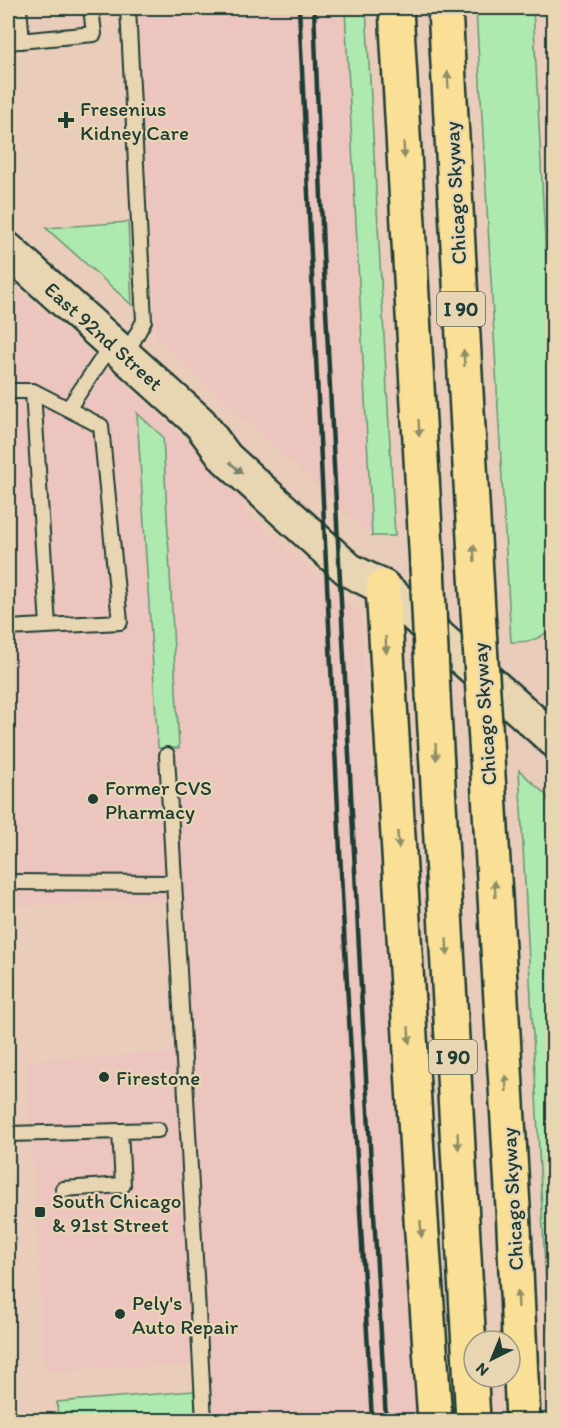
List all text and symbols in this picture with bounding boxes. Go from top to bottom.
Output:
one-way arrow [444,70,453,89]
place label: Fresenius Kidney Care [80,96,189,145]
marker: Fresenius Kidney Care [57,111,75,129]
street label: Chicago Skyway [439,120,471,265]
one-way arrow [399,140,408,159]
street label: East 92nd Street [40,276,168,396]
road number: I 90 [437,292,485,326]
one-way arrow [459,349,468,368]
one-way arrow [415,419,424,438]
one-way arrow [229,461,244,475]
one-way arrow [470,544,479,563]
one-way arrow [381,636,390,655]
street label: Chicago Skyway [467,641,501,787]
one-way arrow [432,743,441,762]
place label: Former CVS Pharmacy [105,775,212,824]
marker: Former CVS Pharmacy [86,792,100,806]
one-way arrow [393,831,402,850]
one-way arrow [490,879,499,898]
one-way arrow [442,937,452,956]
one-way arrow [405,1025,414,1044]
road number: I 90 [429,1040,477,1074]
place label: Firestone [116,1065,200,1090]
marker: Firestone [97,1070,111,1084]
one-way arrow [501,1074,511,1093]
street label: Chicago Skyway [496,1126,528,1271]
one-way arrow [453,1132,462,1151]
place label: South Chicago & 91st Street [52,1188,182,1237]
marker: South Chicago & 91st Street [33,1205,47,1219]
one-way arrow [417,1220,426,1239]
place label: Pely's Auto Repair [132,1290,239,1339]
one-way arrow [513,1290,522,1309]
marker: Pely's Auto Repair [113,1307,127,1321]
north arrow [462,1329,522,1389]
text: N [472,1359,493,1380]

